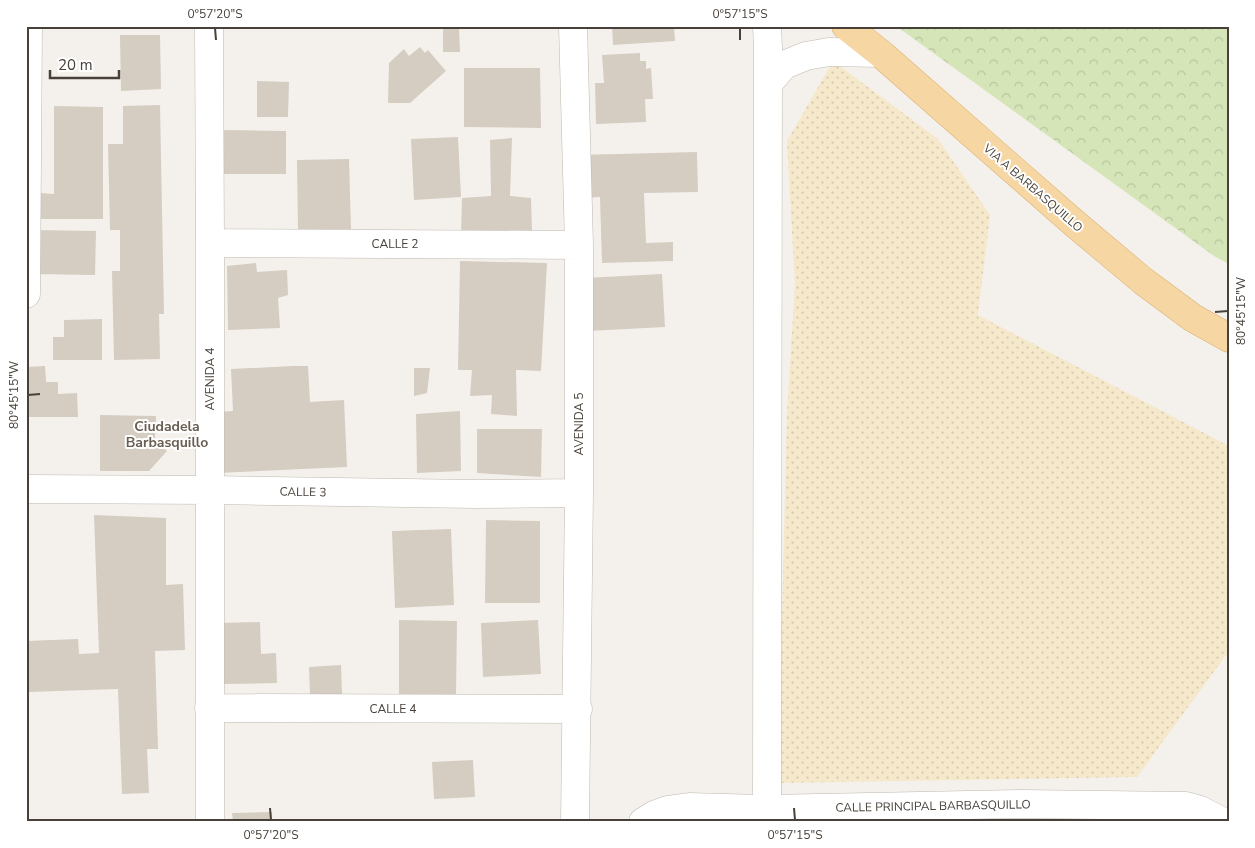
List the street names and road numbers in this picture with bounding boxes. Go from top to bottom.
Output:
street label: VIA A BARBASQUILLO [979,140,1086,236]
street label: CALLE 2 [372,236,418,252]
street label: AVENIDA 4 [202,347,218,411]
street label: AVENIDA 5 [571,392,587,456]
street label: CALLE 3 [279,484,327,500]
street label: CALLE 4 [370,701,416,717]
street label: CALLE PRINCIPAL BARBASQUILLO [835,796,1031,816]

